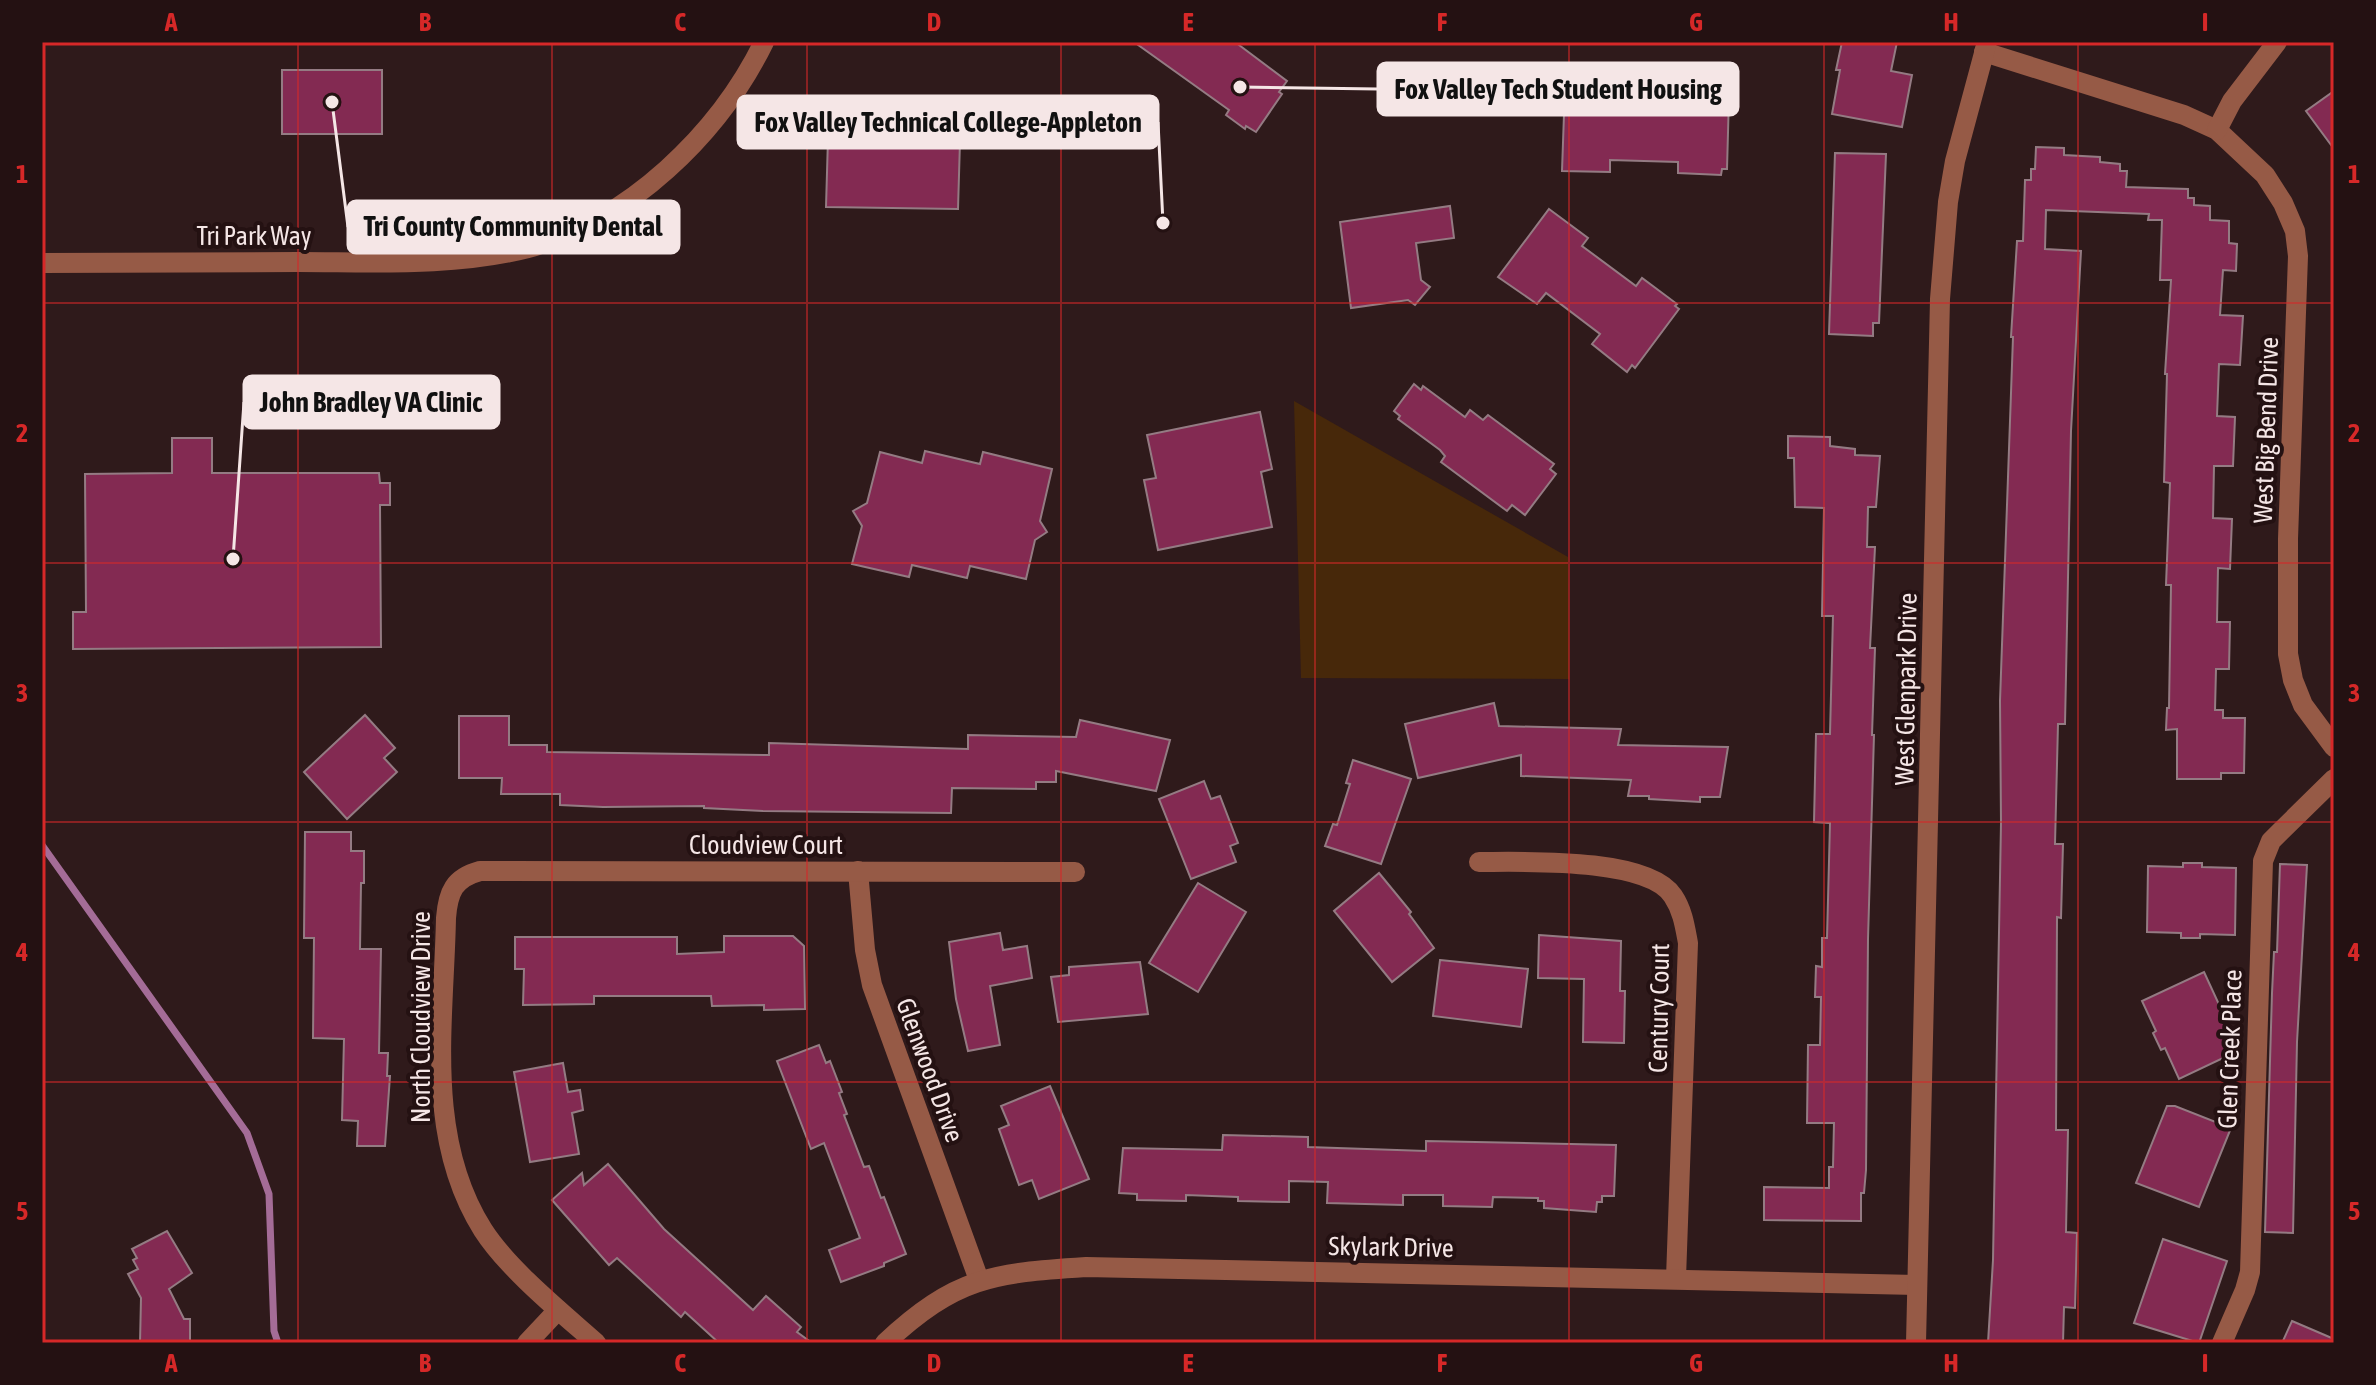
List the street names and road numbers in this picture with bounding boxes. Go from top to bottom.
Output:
street label: Tri Park Way [197,221,312,251]
street label: West Big Bend Drive [2248,336,2284,524]
street label: West Glenpark Drive [1889,593,1923,785]
street label: Cloudview Court [689,830,843,860]
street label: North Cloudview Drive [406,911,436,1123]
street label: Century Court [1643,943,1675,1073]
street label: Glen Creek Place [2212,969,2248,1129]
street label: Glenwood Drive [890,994,970,1146]
street label: Skylark Drive [1328,1231,1454,1263]

